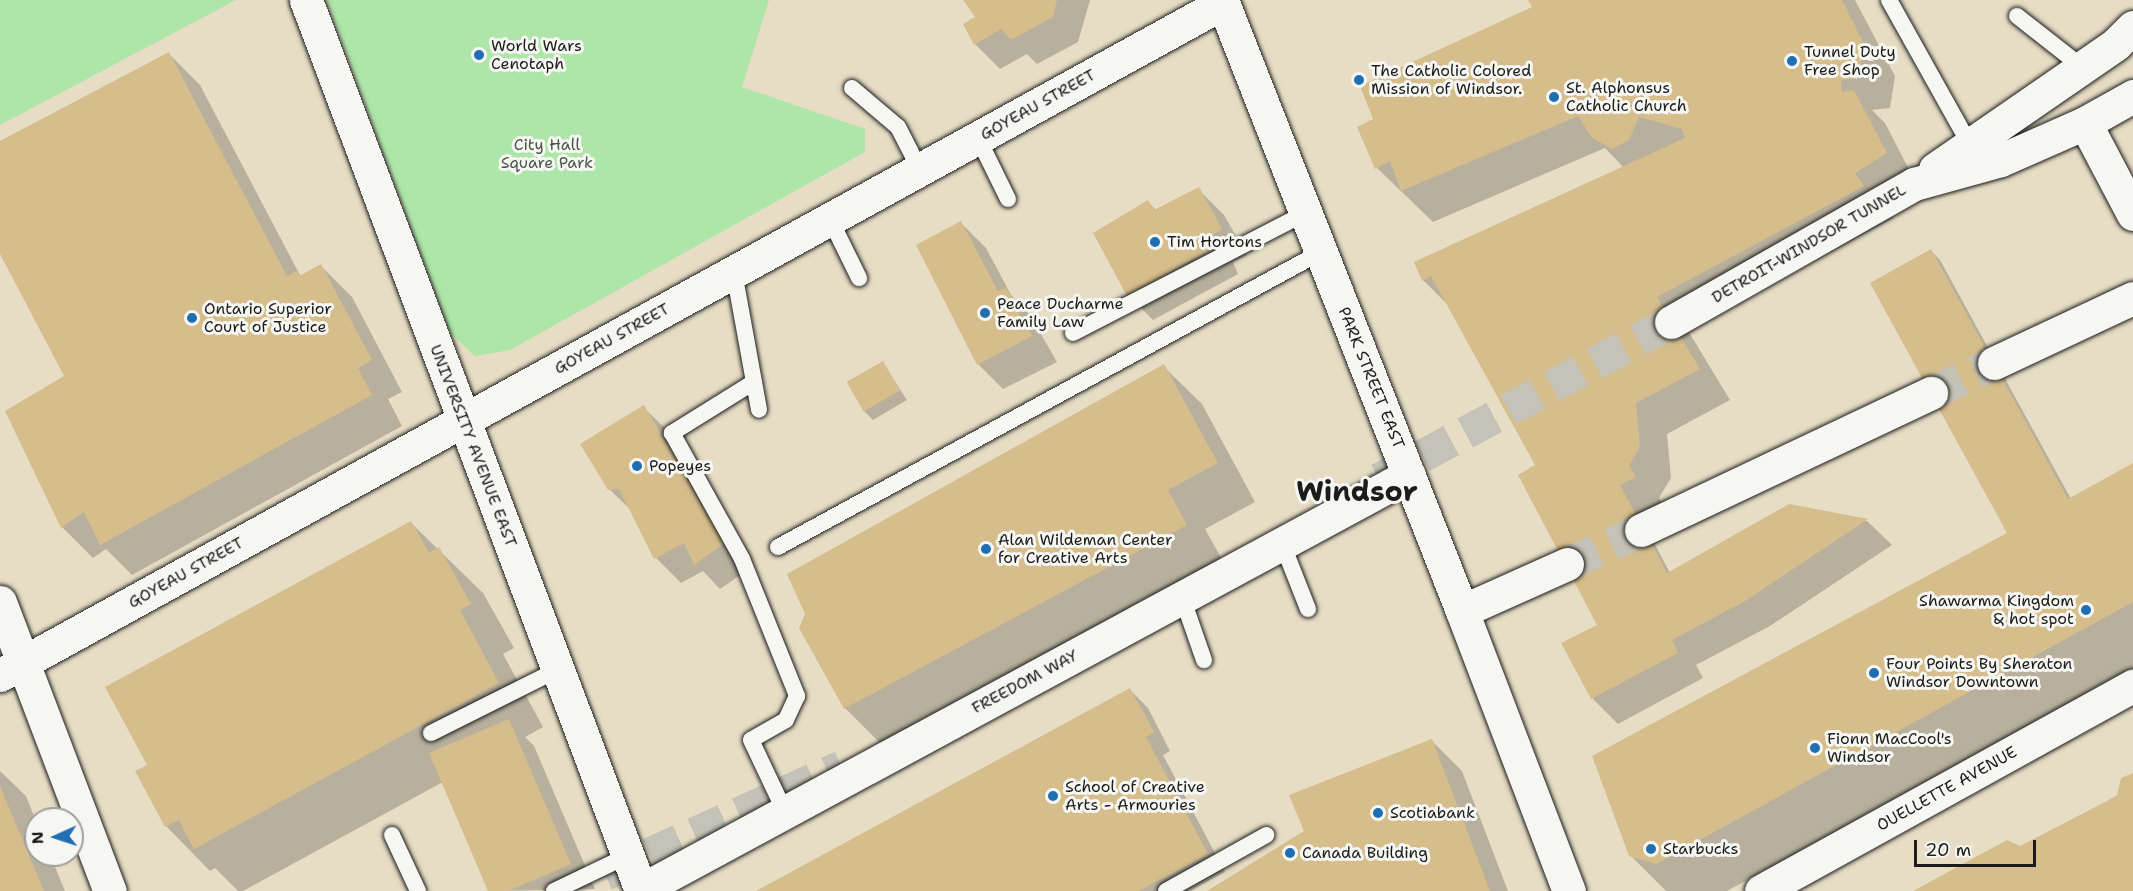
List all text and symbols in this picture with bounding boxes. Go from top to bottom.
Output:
place label: World Wars Cenotaph [491,36,582,74]
place label: Tunnel Duty Free Shop [1804,42,1896,80]
marker: World Wars Cenotaph [472,48,486,62]
marker: Tunnel Duty Free Shop [1785,54,1799,68]
place label: The Catholic Colored Mission of Windsor. [1371,61,1531,99]
street label: GOYEAU STREET [977,65,1099,145]
marker: The Catholic Colored Mission of Windsor. [1352,73,1366,87]
place label: St. Alphonsus Catholic Church [1566,78,1687,116]
marker: St. Alphonsus Catholic Church [1547,90,1561,104]
park label: City Hall Square Park [501,135,593,173]
street label: DETROIT-WINDSOR TUNNEL [1708,180,1910,308]
place label: Tim Hortons [1167,232,1262,252]
marker: Tim Hortons [1148,235,1162,249]
place label: Peace Ducharme Family Law [997,294,1124,332]
place label: Ontario Superior Court of Justice [204,299,332,337]
street label: GOYEAU STREET [551,299,673,379]
street label: PARK STREET EAST [1334,304,1408,452]
marker: Peace Ducharme Family Law [978,306,992,320]
marker: Ontario Superior Court of Justice [185,311,199,325]
street label: UNIVERSITY AVENUE EAST [425,342,521,550]
place label: Popeyes [649,456,711,476]
marker: Popeyes [630,459,644,473]
district label: Windsor [1296,474,1418,508]
place label: Alan Wildeman Center for Creative Arts [998,530,1173,568]
street label: GOYEAU STREET [125,533,247,613]
marker: Alan Wildeman Center for Creative Arts [979,542,993,556]
place label: Shawarma Kingdom & hot spot [1919,591,2074,629]
marker: Shawarma Kingdom & hot spot [2079,603,2093,617]
street label: FREEDOM WAY [969,646,1081,718]
place label: Four Points By Sheraton Windsor Downtown [1886,654,2072,692]
marker: Four Points By Sheraton Windsor Downtown [1867,666,1881,680]
place label: Fionn MacCool's Windsor [1827,729,1952,767]
marker: Fionn MacCool's Windsor [1808,741,1822,755]
street label: OUELLETTE AVENUE [1874,742,2020,836]
place label: School of Creative Arts - Armouries [1065,777,1205,815]
marker: School of Creative Arts - Armouries [1046,789,1060,803]
place label: Scotiabank [1390,803,1475,823]
marker: Scotiabank [1371,806,1385,820]
north arrow [24,807,84,867]
scale bar [1917,828,2038,866]
text: N [27,831,48,845]
text: 20 m [1925,838,1971,862]
place label: Starbucks [1663,839,1738,859]
marker: Starbucks [1644,842,1658,856]
place label: Canada Building [1302,843,1428,863]
marker: Canada Building [1283,846,1297,860]

